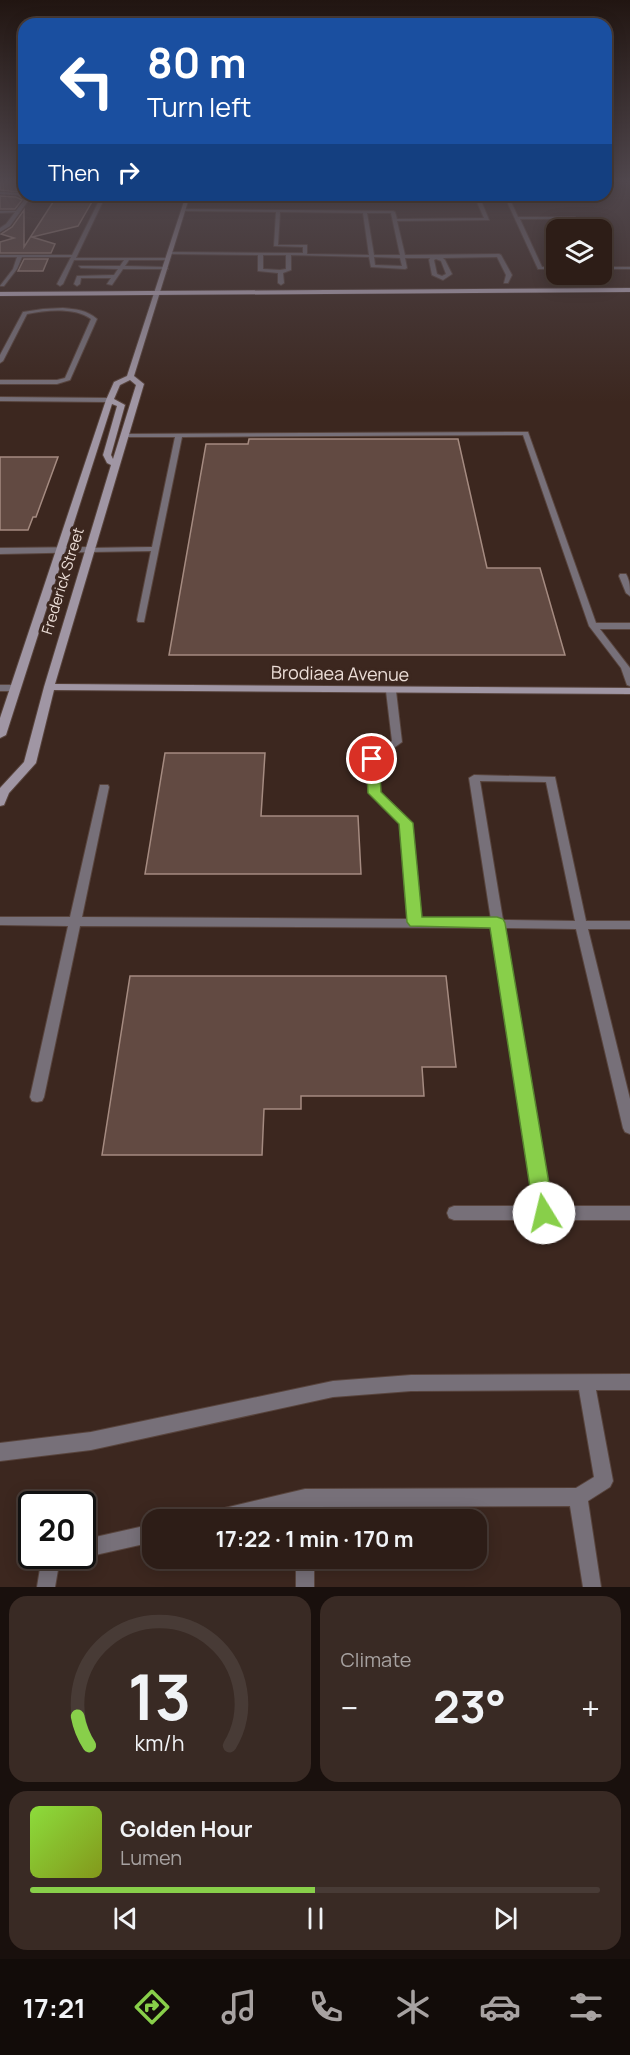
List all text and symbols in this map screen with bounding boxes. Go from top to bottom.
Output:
text: 80 m [147,33,247,91]
icon: left [48,42,126,120]
text: Turn left [147,88,251,125]
icon: right [112,156,145,189]
text: Then [48,158,100,188]
map controls [546,219,612,285]
button: layers [546,219,612,285]
street label: Frederick Street [36,525,89,637]
street label: Brodiaea Avenue [271,660,409,686]
pin [346,733,397,784]
icon: arrive [355,742,388,775]
position arrow [512,1181,576,1245]
speed limit sign: 20 [18,1491,96,1569]
text: 17:22 · 1 min · 170 m [215,1524,414,1554]
text: Climate [341,1646,412,1673]
text: 13 [128,1653,192,1739]
text: 23° [433,1675,506,1737]
text: − [341,1685,358,1730]
text: + [581,1685,600,1730]
text: km/h [135,1728,185,1757]
text: Golden Hour [120,1814,253,1844]
text: Lumen [120,1844,182,1871]
icon: previous [109,1902,142,1935]
icon: pause [299,1902,332,1935]
icon: next [489,1902,522,1935]
icon: directions [131,1986,173,2028]
icon: music [218,1986,260,2028]
icon: phone [305,1986,347,2028]
icon: climate [392,1986,434,2028]
icon: car [479,1986,521,2028]
icon: filters [565,1986,607,2028]
text: 17:21 [22,1989,86,2026]

